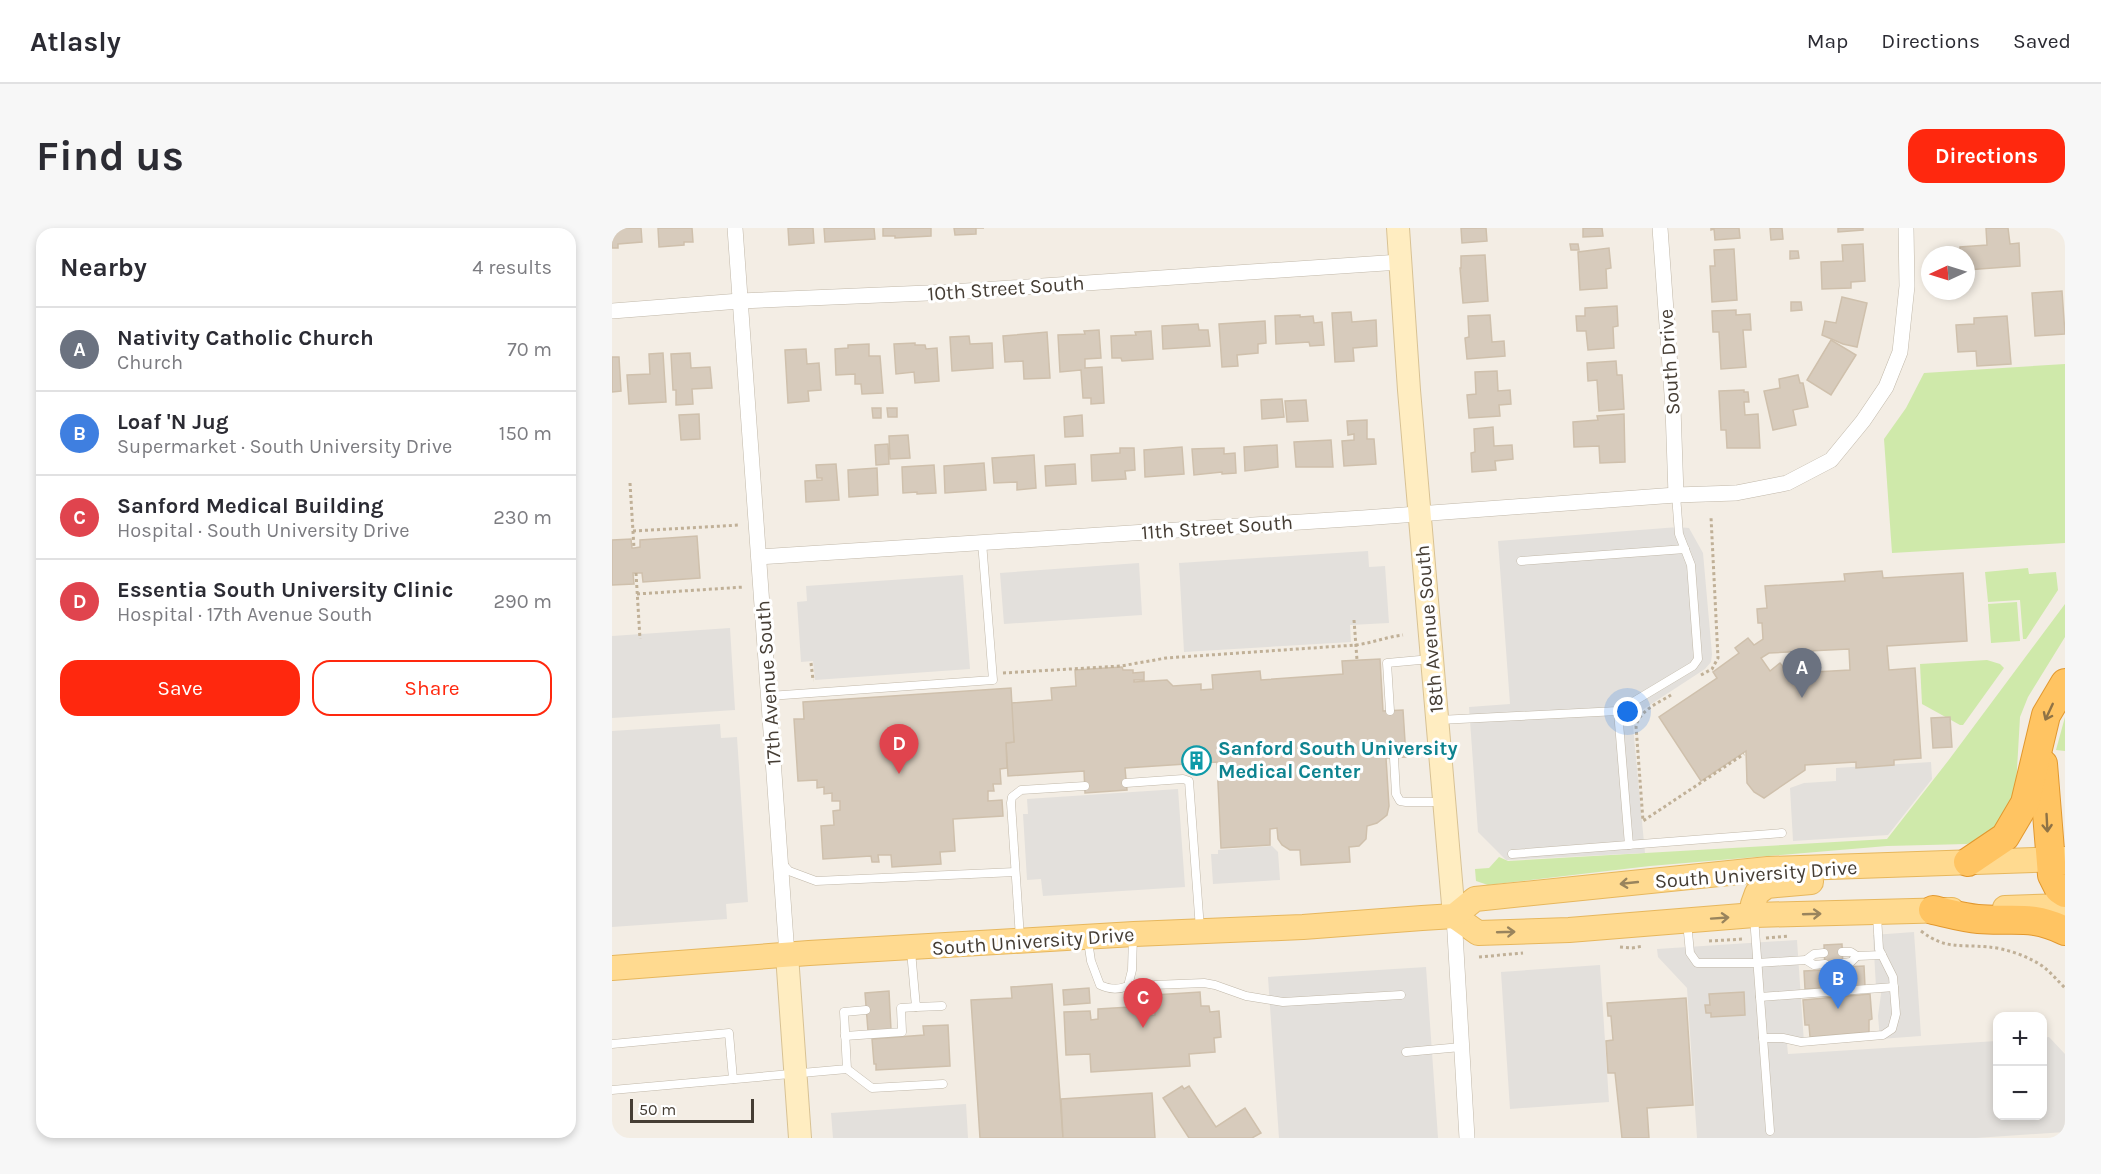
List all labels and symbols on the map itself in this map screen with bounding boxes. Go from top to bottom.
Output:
north arrow [1921,246,1975,300]
street label: 10th Street South [927,272,1085,305]
street label: South Drive [1654,308,1685,416]
street label: 11th Street South [1140,511,1294,544]
street label: 18th Avenue South [1411,544,1448,714]
street label: 17th Avenue South [751,600,786,766]
pin: A [1782,648,1822,698]
your location [1613,697,1642,726]
one-way arrow [2043,703,2054,721]
pin: D [880,724,918,774]
place label: Sanford South University Medical Center [1218,737,1458,783]
building icon: Sanford South University Medical Center [1181,744,1213,776]
one-way arrow [2042,813,2053,833]
street label: South University Drive [1654,856,1858,893]
one-way arrow [1620,878,1640,889]
one-way arrow [1802,908,1822,919]
one-way arrow [1710,912,1730,923]
street label: South University Drive [931,923,1135,960]
one-way arrow [1496,927,1516,938]
pin: B [1818,960,1858,1009]
pin: C [1124,978,1162,1028]
scale bar [630,1096,754,1124]

